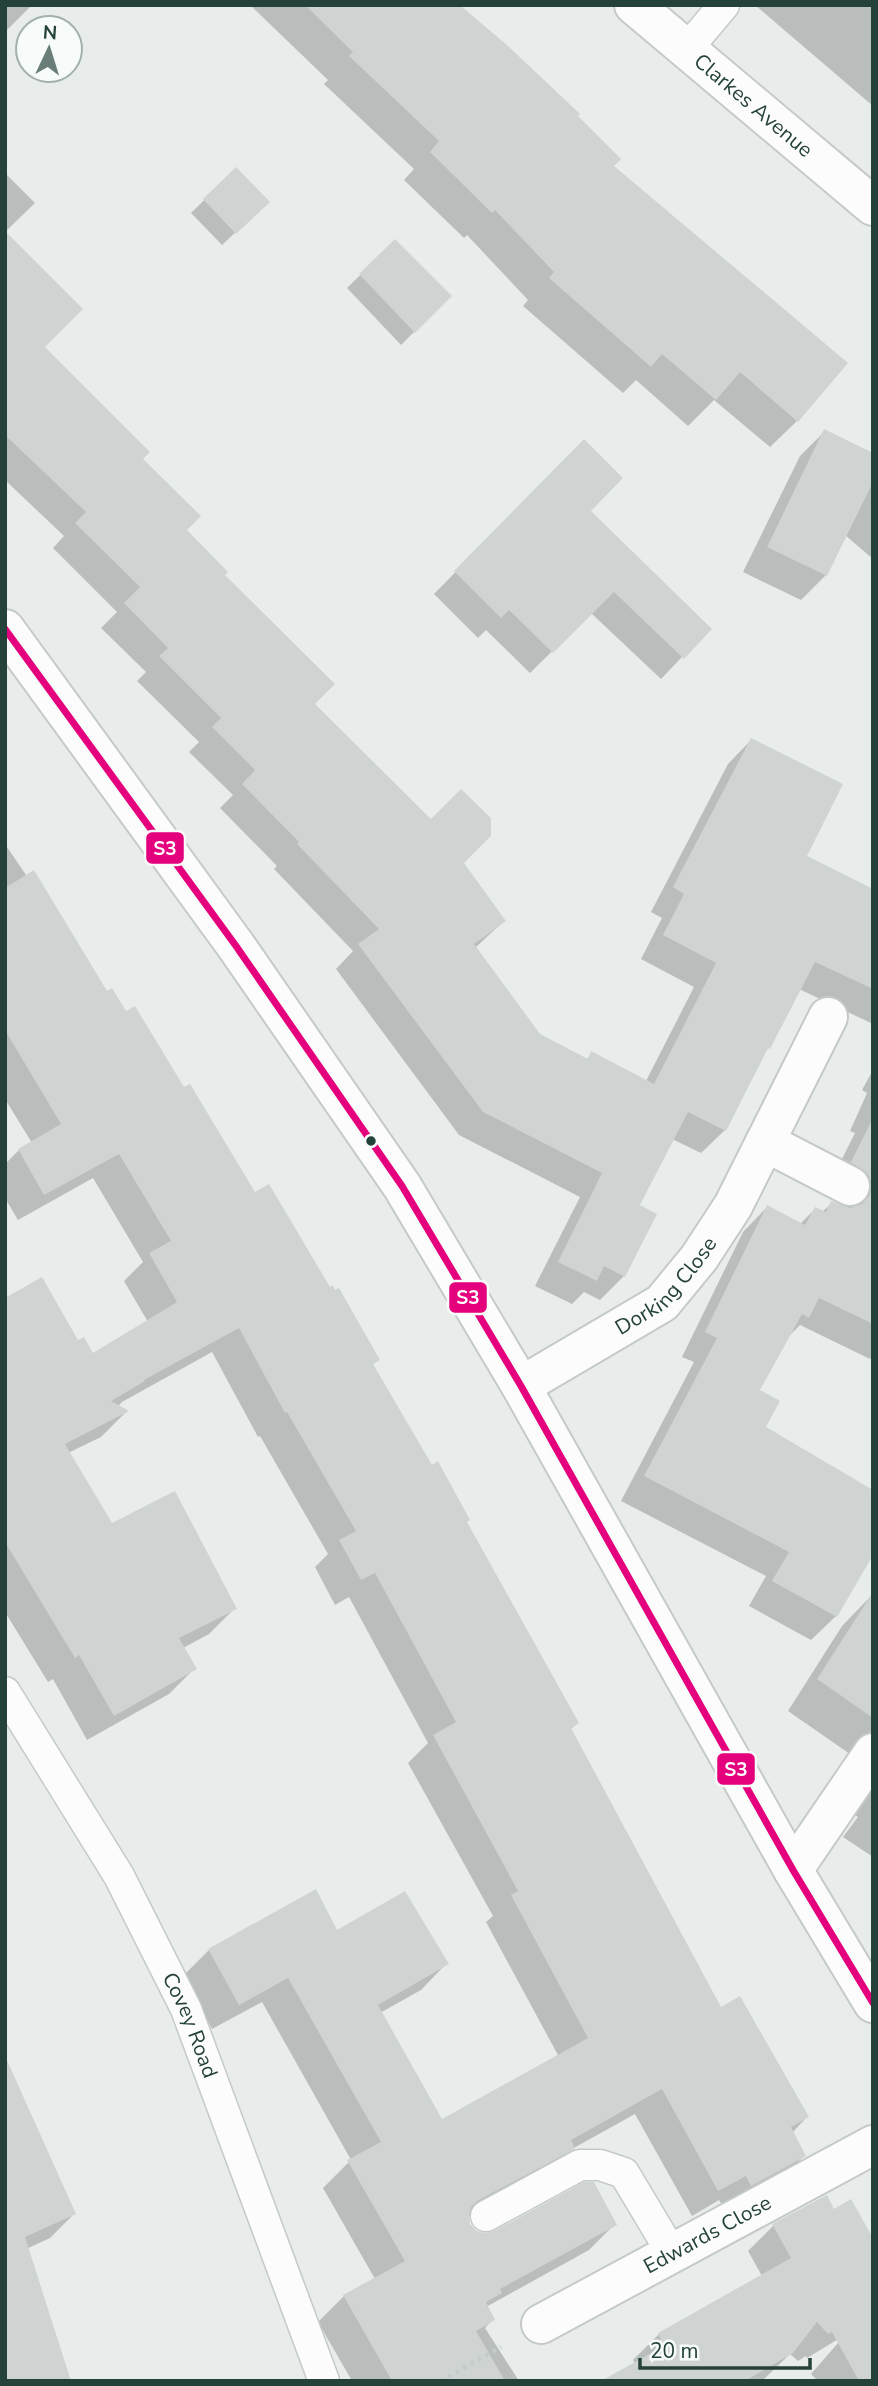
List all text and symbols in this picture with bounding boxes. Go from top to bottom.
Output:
north arrow [14,14,84,84]
text: N [42,20,58,47]
street label: Clarkes Avenue [688,47,819,164]
line badge: S3 [145,831,185,865]
text: S3 [153,836,177,862]
unlabelled marker [364,1134,378,1148]
street label: Dorking Close [610,1231,723,1342]
line badge: S3 [448,1281,488,1314]
text: S3 [456,1285,480,1311]
line badge: S3 [716,1752,756,1786]
text: S3 [724,1757,748,1783]
street label: Covey Road [156,1968,224,2082]
street label: Edwards Close [638,2188,776,2280]
scale bar [640,2326,810,2370]
text: 20 m [650,2337,699,2365]

